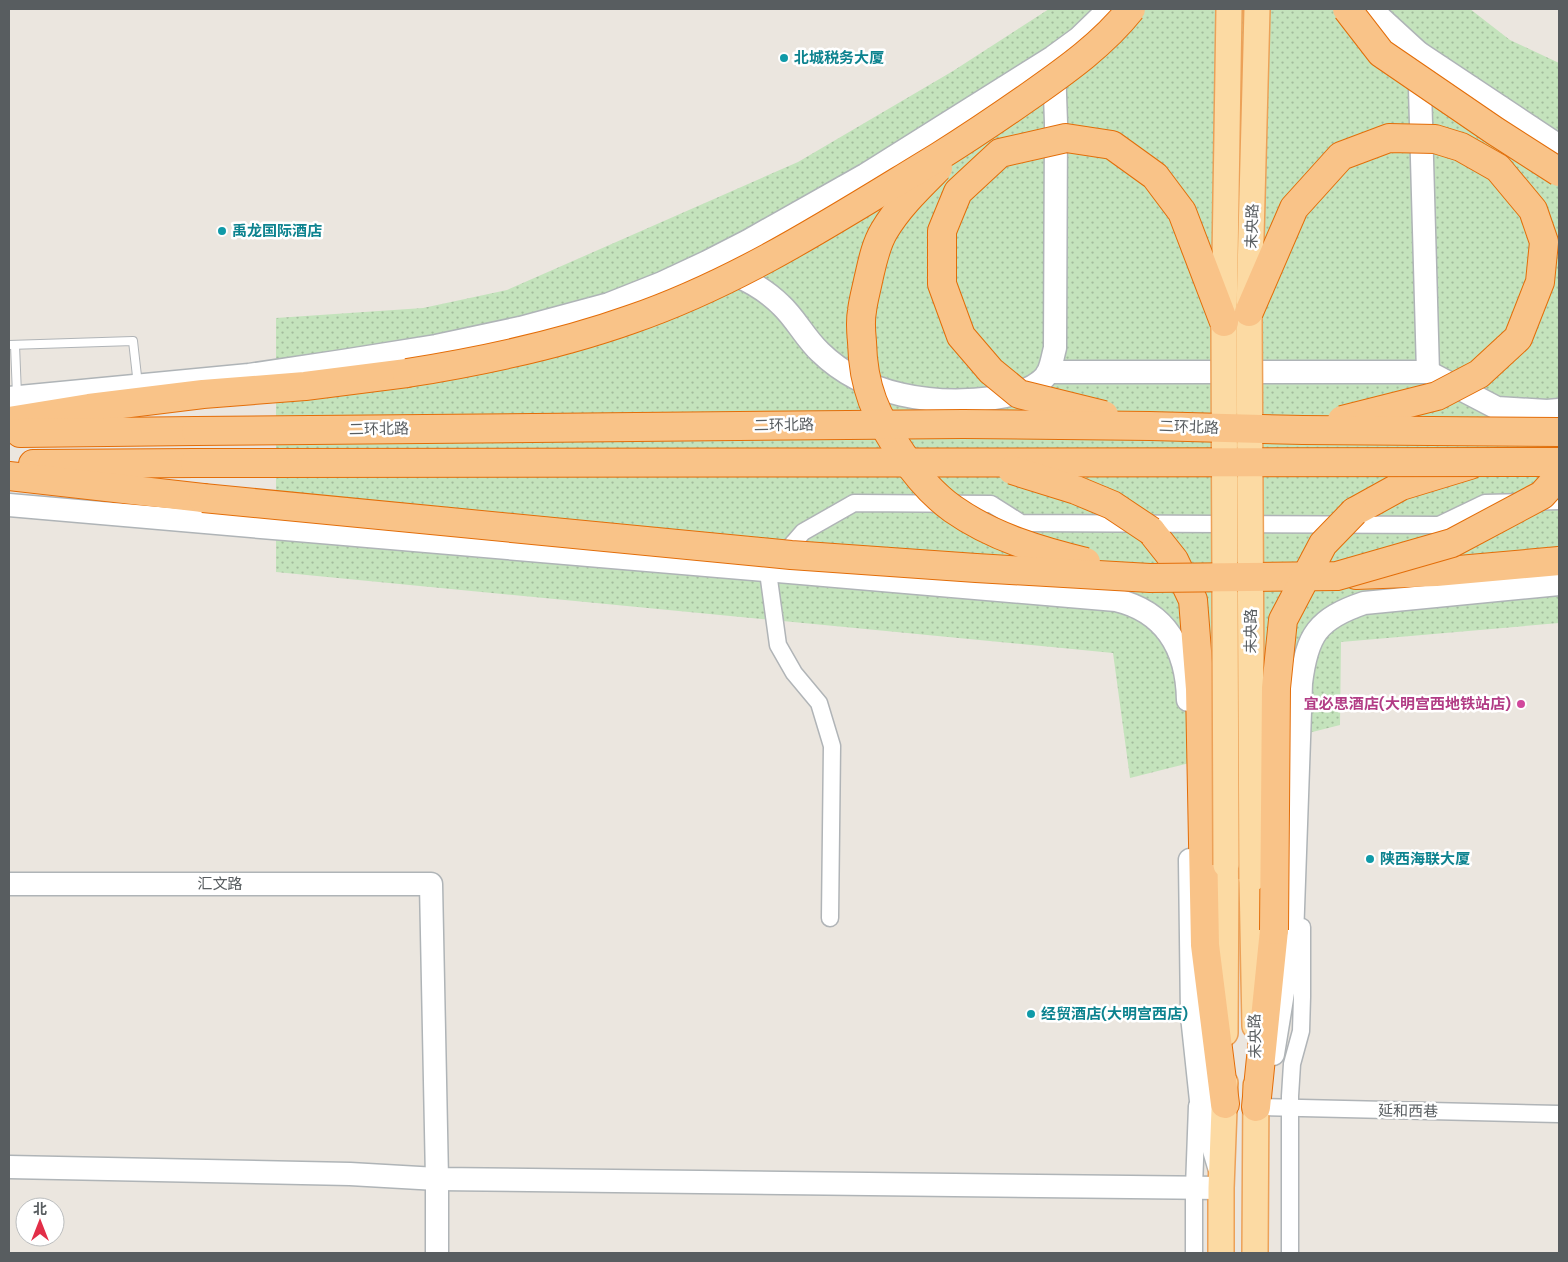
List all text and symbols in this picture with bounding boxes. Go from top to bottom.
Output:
place label: 北城税务大厦 [794,48,884,68]
marker: 北城税务大厦 [778,52,790,64]
street label: 未央路 [1241,203,1263,249]
place label: 禹龙国际酒店 [232,221,322,241]
marker: 禹龙国际酒店 [216,225,228,237]
street label: 二环北路 [754,414,814,436]
street label: 二环北路 [1159,416,1219,438]
street label: 二环北路 [349,418,409,440]
street label: 未央路 [1241,608,1261,654]
place label: 宜必思酒店(大明宫西地铁站店) [1304,694,1511,714]
marker: 宜必思酒店(大明宫西地铁站店) [1515,698,1527,710]
place label: 陕西海联大厦 [1380,849,1470,869]
marker: 陕西海联大厦 [1364,853,1376,865]
street label: 汇文路 [197,874,243,894]
place label: 经贸酒店(大明宫西店) [1041,1004,1188,1024]
marker: 经贸酒店(大明宫西店) [1025,1008,1037,1020]
street label: 未央路 [1245,1013,1265,1059]
street label: 延和西巷 [1378,1100,1438,1122]
north arrow [15,1197,65,1247]
text: 北 [33,1200,47,1218]

